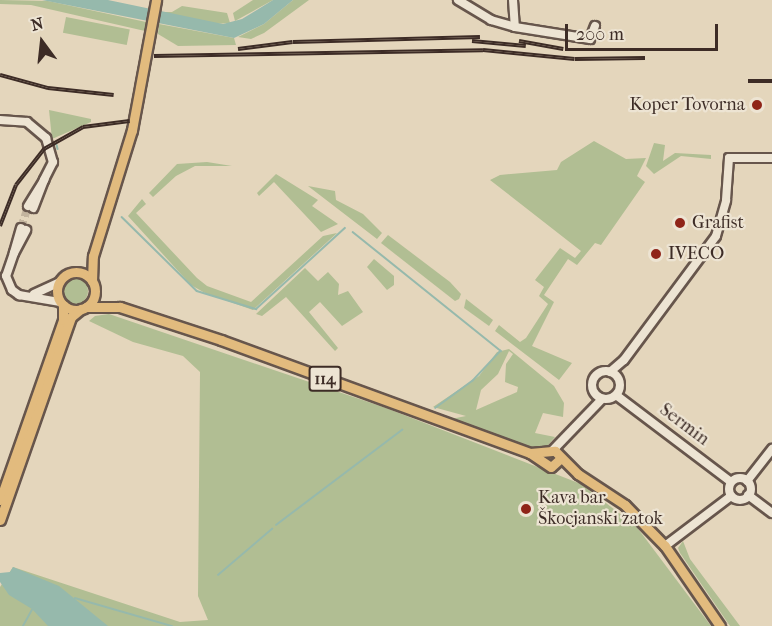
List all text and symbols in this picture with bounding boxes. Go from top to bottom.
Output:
north arrow [12,12,72,72]
scale bar [568,12,721,50]
text: N [29,13,46,35]
text: 200 m [576,24,624,45]
place label: Koper Tovorna [630,94,745,116]
marker: Koper Tovorna [750,98,764,112]
place label: Grafist [692,212,744,234]
marker: Grafist [673,216,687,230]
place label: IVECO [668,243,724,265]
marker: IVECO [649,247,663,261]
road number: 114 [308,366,342,392]
street label: Sermin [655,399,713,451]
place label: Kava bar Škocjanski zatok [538,488,663,530]
marker: Kava bar Škocjanski zatok [519,502,533,516]

